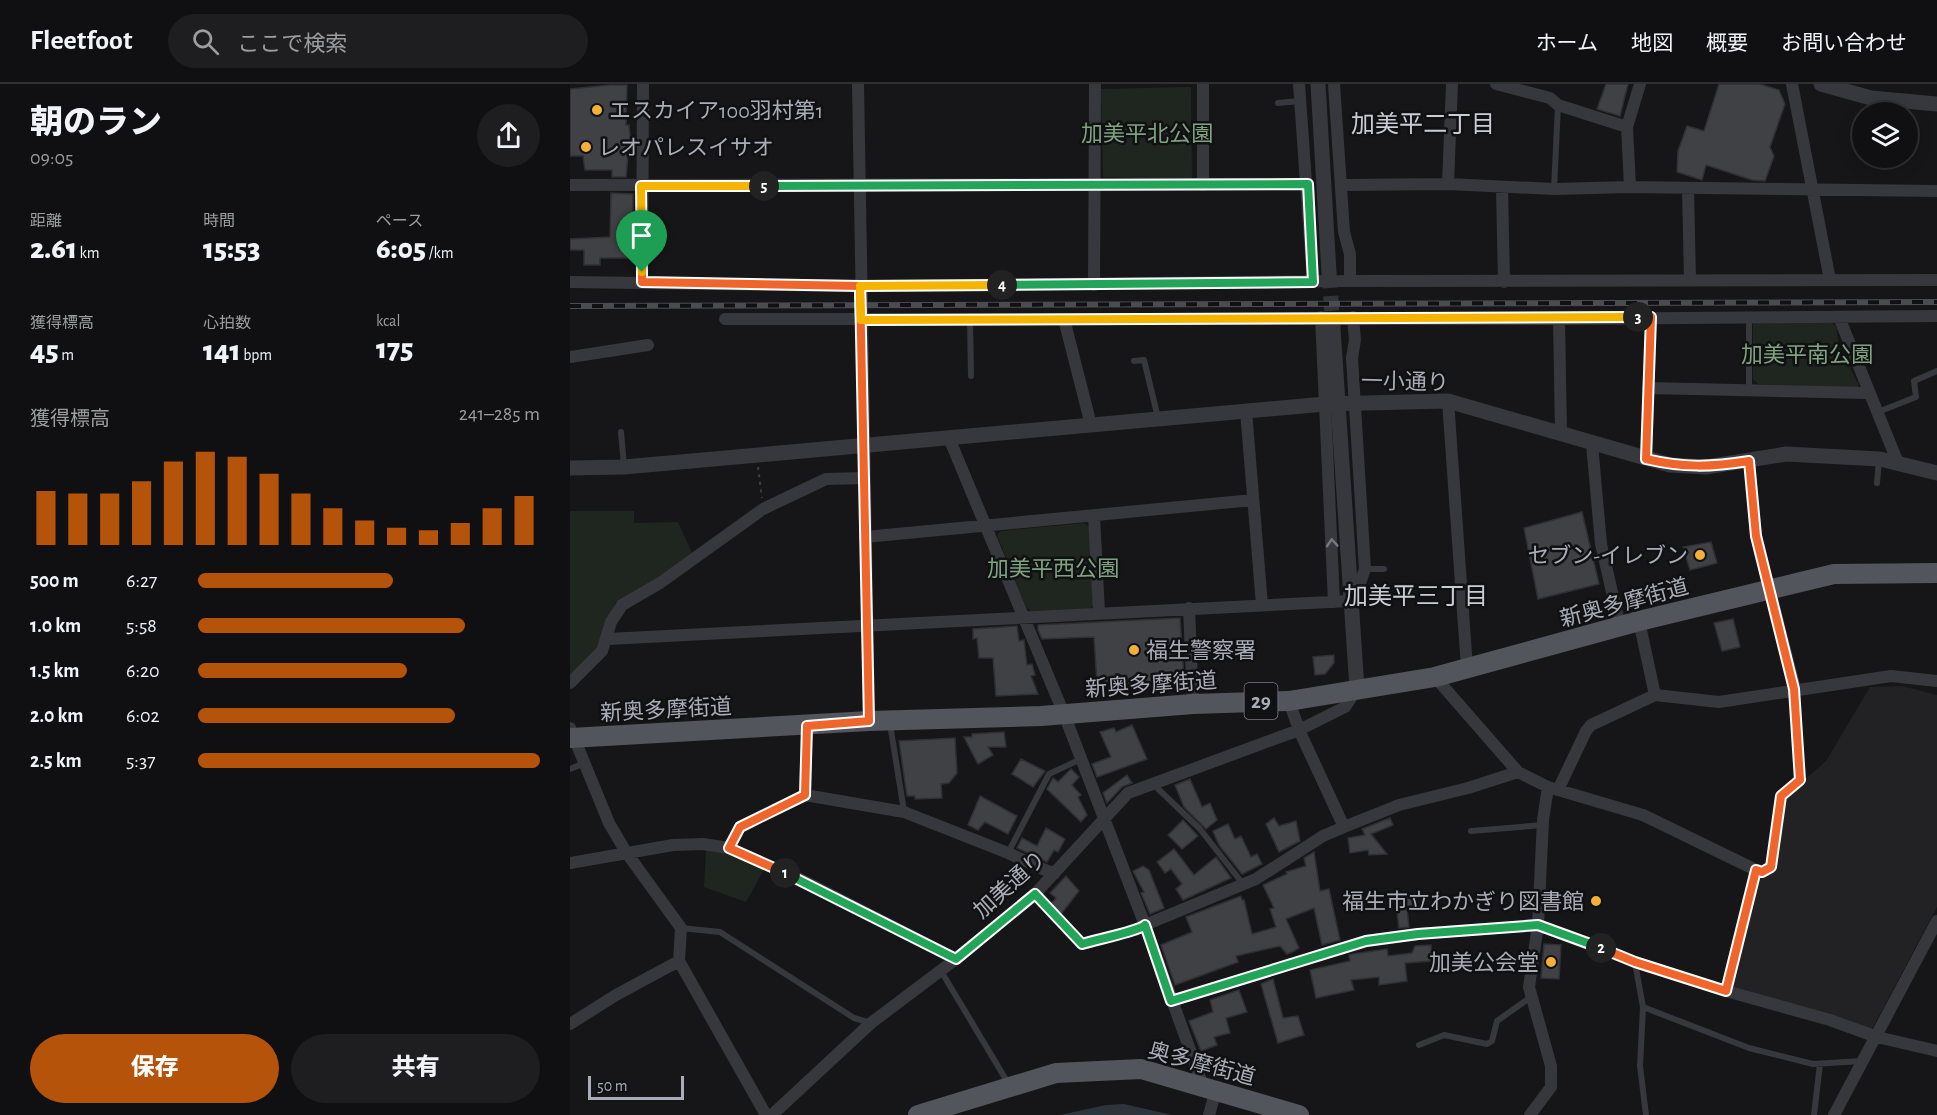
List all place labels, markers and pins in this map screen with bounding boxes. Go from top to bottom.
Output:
place label: エスカイア100羽村第1 [609,99,823,122]
marker: エスカイア100羽村第1 [590,103,604,117]
place label: レオパレスイサオ [598,137,774,159]
marker: レオパレスイサオ [579,140,593,154]
pin: 5 [749,171,779,201]
pin [616,210,667,272]
pin: 4 [987,270,1017,300]
pin: 3 [1623,302,1653,332]
place label: セブン-イレブン [1527,544,1688,567]
marker: セブン-イレブン [1693,548,1707,562]
place label: 福生警察署 [1146,639,1256,662]
marker: 福生警察署 [1127,643,1141,657]
pin: 1 [770,858,800,888]
place label: 福生市立わかぎり図書館 [1342,890,1584,913]
marker: 福生市立わかぎり図書館 [1589,894,1603,908]
pin: 2 [1586,933,1616,963]
place label: 加美公会堂 [1429,951,1539,974]
marker: 加美公会堂 [1544,955,1558,969]

